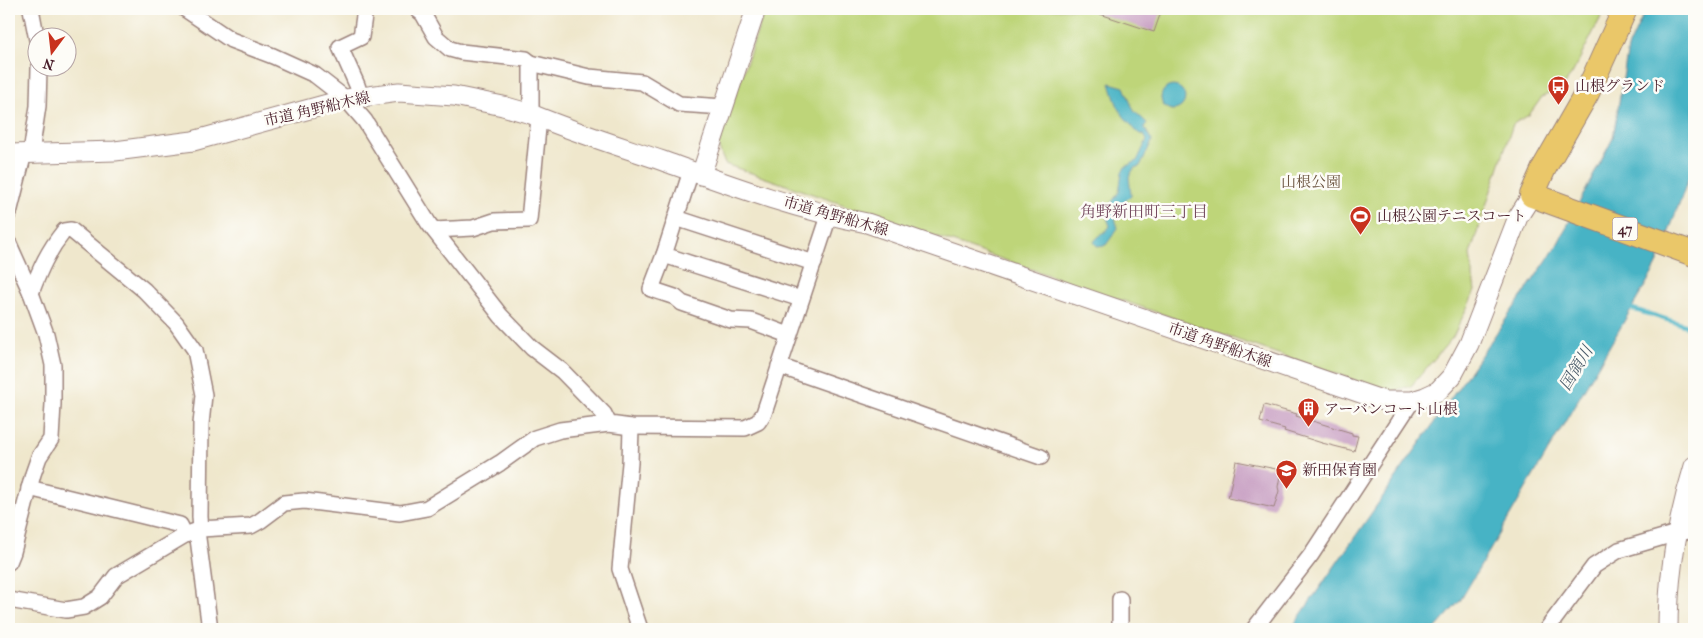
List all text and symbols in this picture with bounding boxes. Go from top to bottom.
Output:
north arrow [28,28,78,78]
text: N [41,54,56,74]
bus stop icon: 山根グランド [1547,74,1571,105]
place label: 山根グランド [1575,77,1665,95]
street label: 市道 角野船木線 [262,88,372,130]
park label: 山根公園 [1281,173,1341,191]
street label: 市道 角野船木線 [782,192,890,240]
district label: 角野新田町三丁目 [1080,202,1208,221]
sports icon: 山根公園テニスコート [1349,204,1373,235]
place label: 山根公園テニスコート [1377,207,1526,225]
road number: 47 [1612,218,1638,240]
street label: 市道 角野船木線 [1166,319,1274,371]
water label: 国領川 [1555,341,1598,393]
building icon: アーバンコート山根 [1296,397,1320,428]
place label: アーバンコート山根 [1324,400,1458,418]
school or university icon: 新田保育園 [1274,458,1298,489]
place label: 新田保育園 [1302,461,1377,479]

